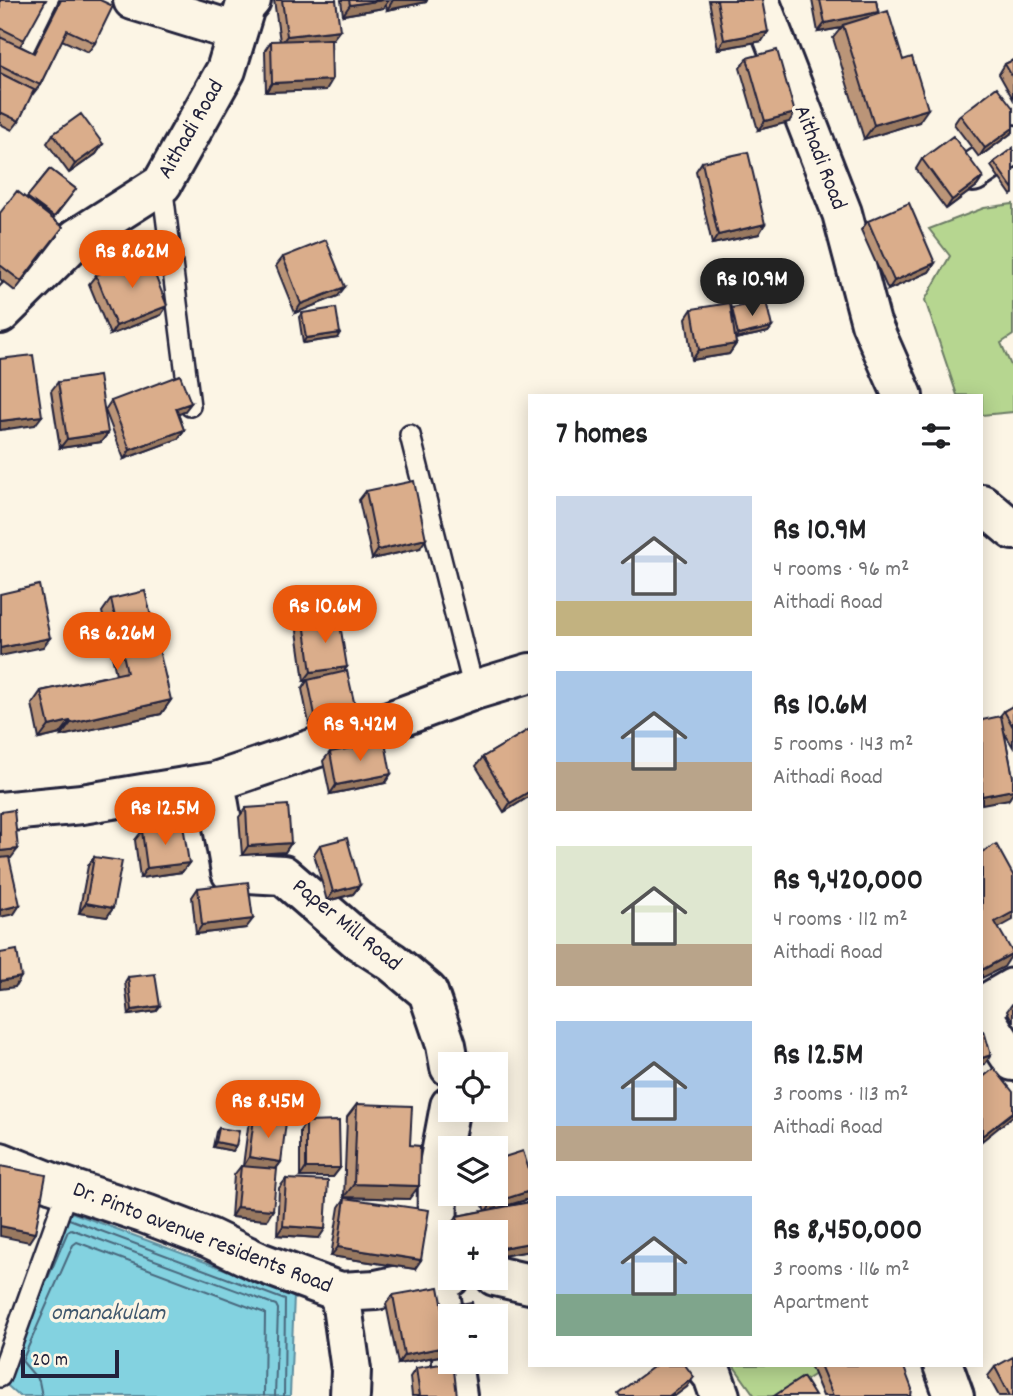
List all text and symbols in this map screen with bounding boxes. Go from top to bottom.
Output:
street label: Aithadi Road [150,74,234,186]
street label: Aithadi Road [784,101,854,215]
pin: Rs 8.62M [60,230,204,290]
text: Rs 8.62M [95,236,169,269]
pin: Rs 10.9M [680,258,824,318]
text: Rs 10.9M [716,264,788,297]
text: 7 homes [556,415,648,458]
icon: filters [917,417,955,455]
text: Rs 10.9M [773,511,866,554]
icon: home [612,524,696,608]
text: 4 rooms · 96 m² [773,554,909,587]
pin: Rs 10.6M [253,586,397,645]
text: Aithadi Road [773,587,883,620]
text: Rs 10.6M [289,591,361,624]
pin: Rs 6.26M [45,612,189,672]
text: Rs 6.26M [79,618,155,651]
text: Rs 10.6M [773,686,867,729]
icon: home [612,699,696,783]
pin: Rs 9.42M [288,704,432,763]
text: Rs 9.42M [323,709,397,742]
text: 5 rooms · 143 m² [773,729,913,762]
text: Aithadi Road [773,762,883,795]
pin: Rs 12.5M [93,788,237,847]
text: Rs 12.5M [130,793,200,826]
text: Rs 9,420,000 [773,861,923,904]
street label: Paper Mill Road [284,871,408,981]
icon: home [612,874,696,958]
text: 4 rooms · 112 m² [773,904,908,937]
text: Aithadi Road [773,937,883,970]
text: Rs 12.5M [773,1036,863,1079]
icon: home [612,1049,696,1133]
map controls [438,1052,508,1374]
button: locate [438,1052,508,1122]
text: 3 rooms · 113 m² [773,1079,909,1112]
pin: Rs 8.45M [196,1080,340,1140]
text: Rs 8.45M [232,1086,304,1119]
text: Aithadi Road [773,1112,883,1145]
button: layers [438,1136,508,1206]
street label: Dr. Pinto avenue residents Road [67,1174,337,1304]
text: Rs 8,450,000 [773,1211,922,1254]
button: + [438,1220,508,1290]
icon: home [612,1224,696,1308]
text: 3 rooms · 116 m² [773,1254,910,1287]
text: Apartment [773,1287,869,1320]
water label: omanakulam [51,1297,166,1331]
button: − [438,1304,508,1374]
scale bar [21,1347,119,1379]
text: 20 m [32,1348,68,1375]

